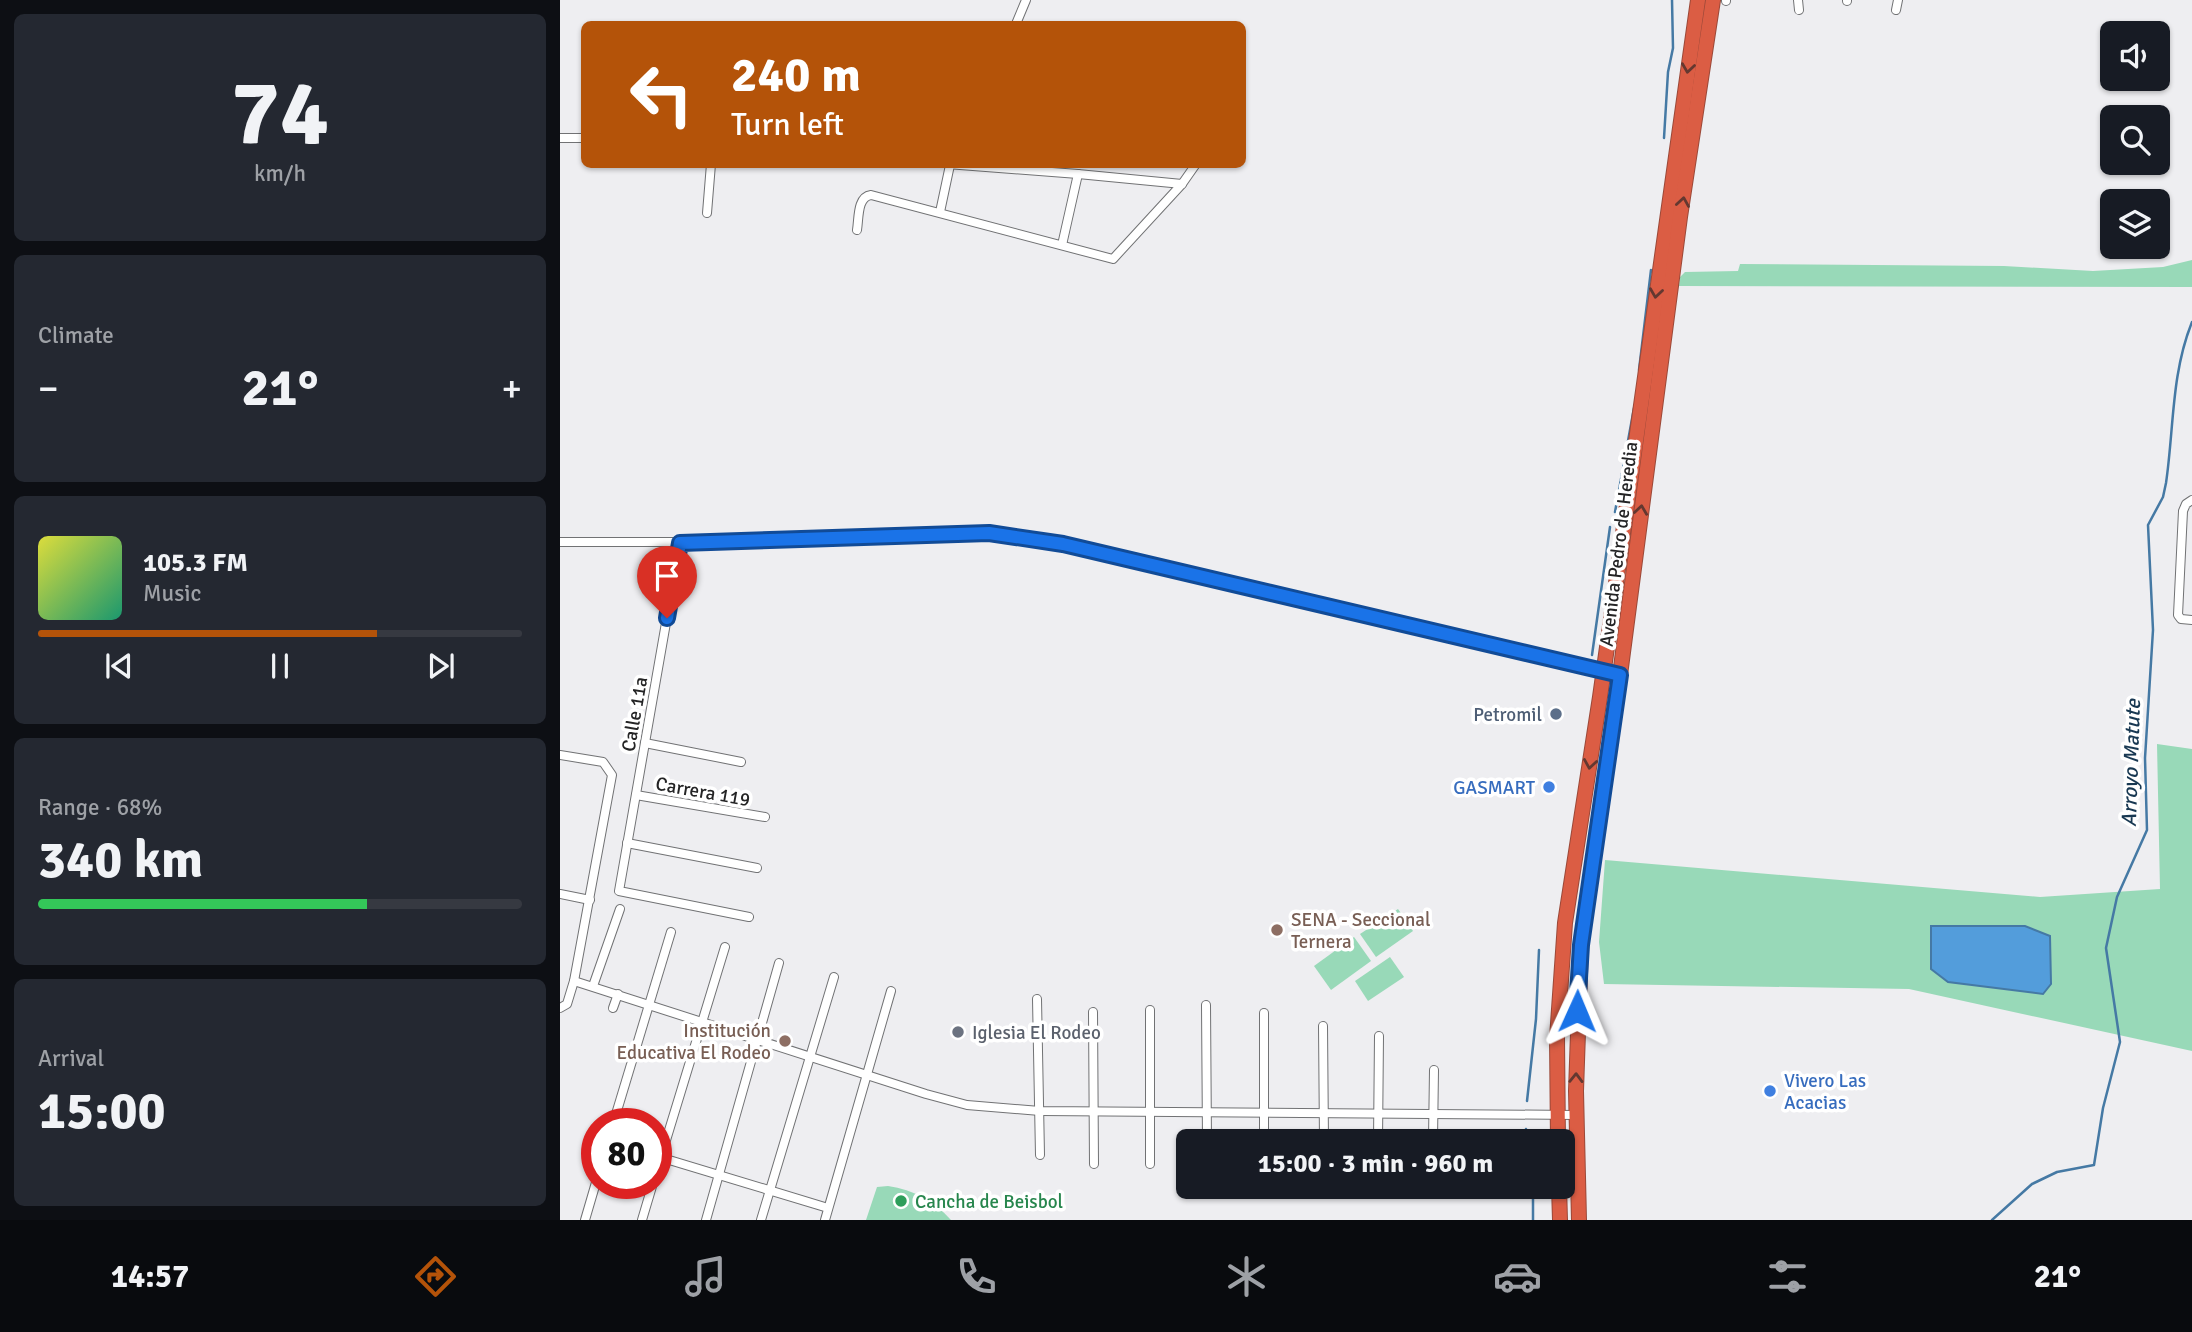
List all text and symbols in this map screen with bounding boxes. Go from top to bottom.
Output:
map controls [2100,21,2170,259]
button: sound [2100,21,2170,91]
text: 240 m [731,45,861,105]
icon: left [616,49,707,140]
text: 74 [231,57,329,170]
one-way arrow [1681,62,1696,73]
text: Turn left [731,105,844,144]
button: search [2100,105,2170,175]
text: km/h [254,159,306,188]
button: layers [2100,189,2170,259]
one-way arrow [1675,196,1690,208]
one-way arrow [1649,287,1664,299]
text: Climate [38,321,114,350]
text: 21° [242,356,318,420]
text: − [38,365,59,412]
text: + [501,365,522,412]
street label: Avenida Pedro de Heredia [1595,440,1643,648]
one-way arrow [1634,504,1649,516]
pin [637,546,697,618]
text: 105.3 FM [143,547,248,579]
icon: arrive [648,557,686,595]
text: Music [143,579,201,608]
icon: previous [100,647,138,685]
icon: pause [261,647,299,685]
icon: next [422,647,460,685]
street label: Calle 11a [617,675,653,753]
water label: Arroyo Matute [2116,697,2146,827]
place label: Petromil [1473,703,1542,727]
marker: Petromil [1548,706,1564,722]
one-way arrow [1583,758,1598,770]
street label: Carrera 119 [654,772,752,812]
place label: GASMART [1453,776,1536,800]
marker: GASMART [1541,779,1557,795]
text: Range · 68% [38,793,162,822]
text: 340 km [38,828,203,892]
place label: SENA - Seccional Ternera [1291,908,1431,954]
marker: SENA - Seccional Ternera [1269,922,1285,938]
position arrow [1540,974,1614,1048]
place label: Institución Educativa El Rodeo [616,1019,771,1065]
place label: Iglesia El Rodeo [972,1021,1101,1045]
marker: Iglesia El Rodeo [950,1024,966,1040]
marker: Institución Educativa El Rodeo [777,1033,793,1049]
text: Arrival [38,1044,104,1073]
place label: Vivero Las Acacias [1784,1069,1866,1115]
one-way arrow [1569,1073,1584,1084]
text: 15:00 [38,1079,166,1143]
marker: Vivero Las Acacias [1762,1083,1778,1099]
speed limit sign: 80 [581,1108,672,1199]
text: 15:00 · 3 min · 960 m [1258,1148,1493,1180]
place label: Cancha de Beisbol [915,1190,1063,1214]
marker: Cancha de Beisbol [893,1193,909,1209]
icon: directions [411,1252,460,1301]
icon: music [681,1252,730,1301]
icon: phone [952,1252,1001,1301]
icon: climate [1222,1252,1271,1301]
icon: car [1493,1252,1542,1301]
icon: filters [1763,1252,1812,1301]
text: 14:57 [111,1257,189,1296]
text: 21° [2034,1257,2081,1296]

